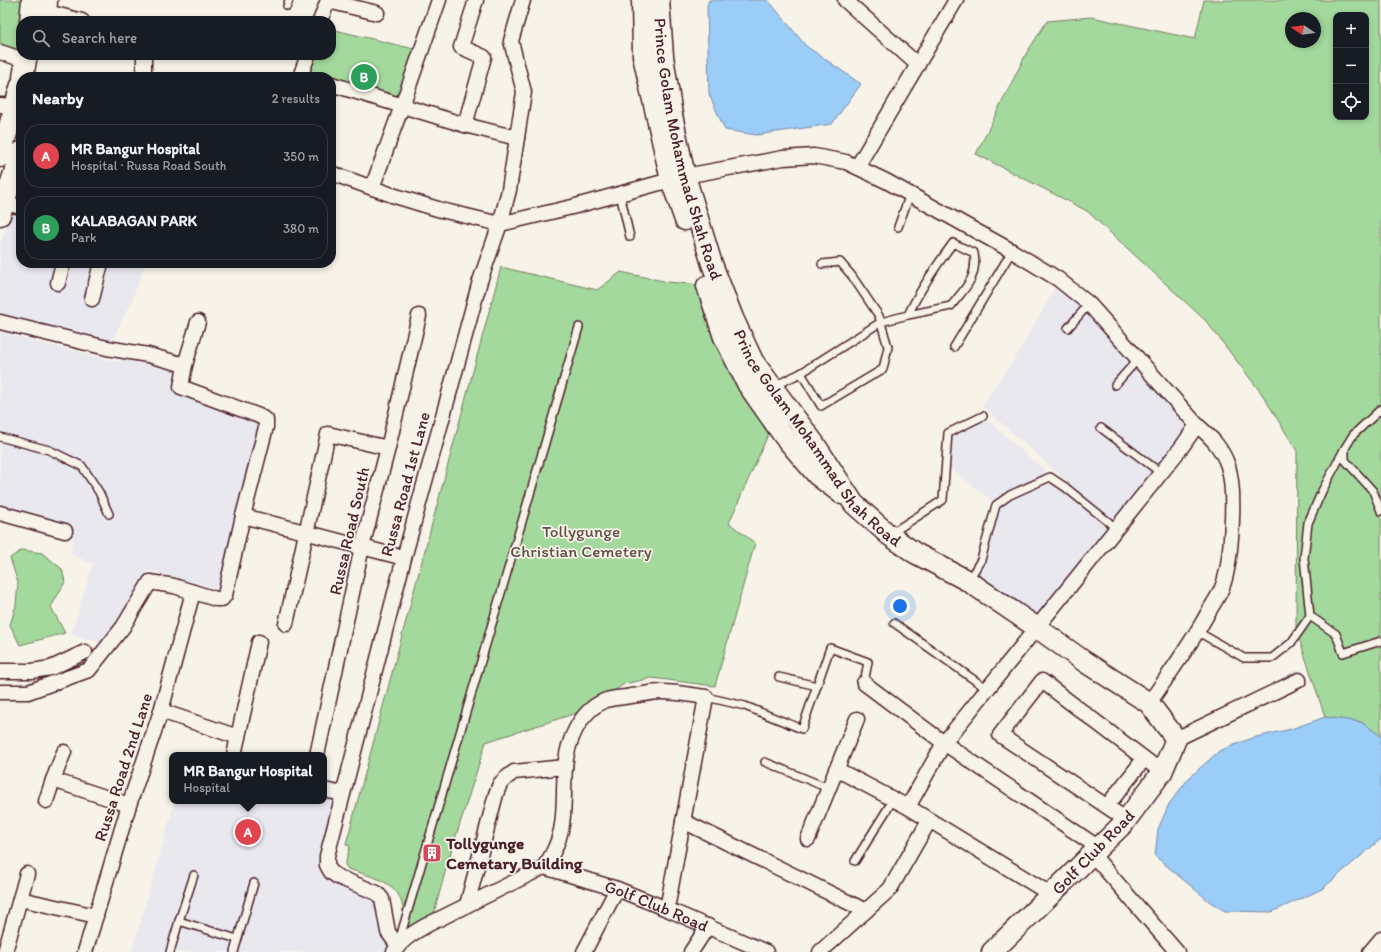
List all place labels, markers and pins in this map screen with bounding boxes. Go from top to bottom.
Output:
pin: B [351,62,377,92]
pin: A [235,817,261,847]
place label: Tollygunge Cemetary Building [445,833,583,874]
building icon: Tollygunge Cemetary Building [421,842,443,864]

